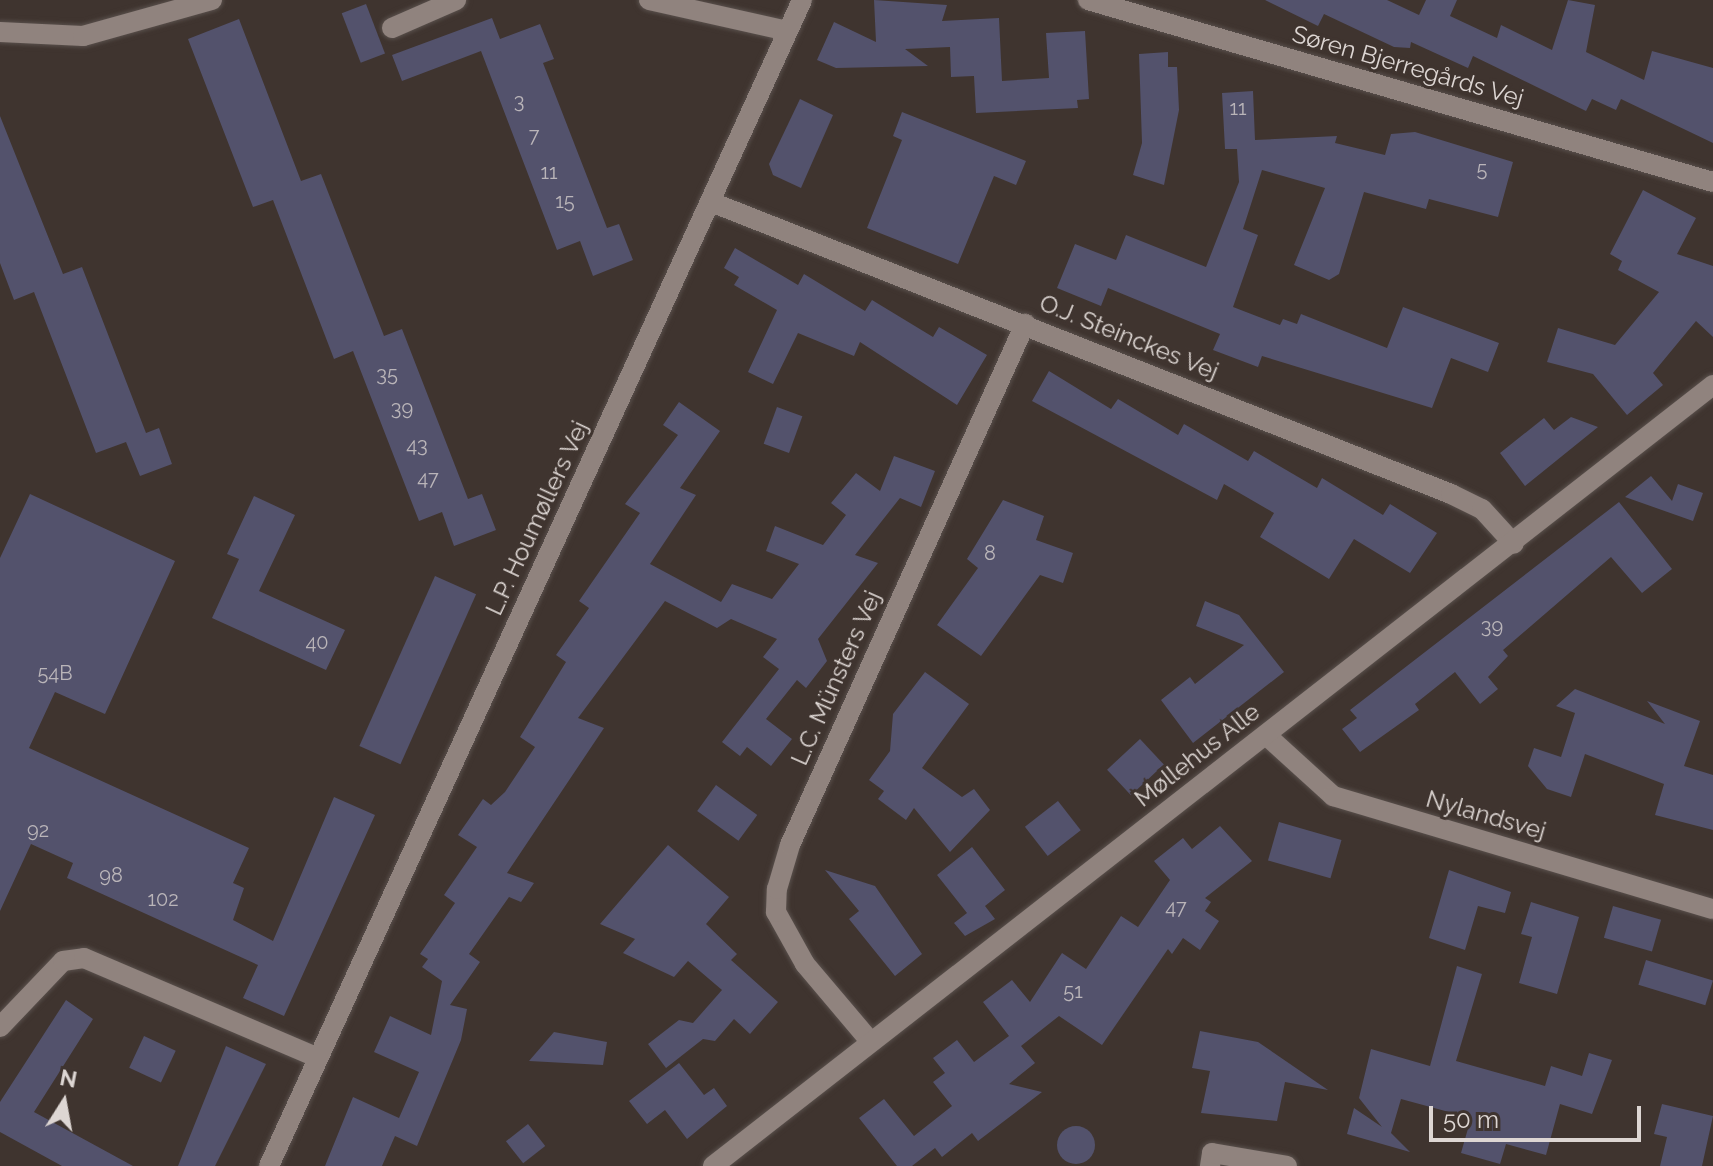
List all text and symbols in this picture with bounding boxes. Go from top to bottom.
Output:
street label: Søren Bjerregårds Vej [1289,19,1527,113]
house number: 3 [514,89,524,113]
house number: 11 [1229,96,1247,120]
house number: 7 [529,123,539,147]
house number: 5 [1477,157,1487,181]
house number: 11 [540,160,558,184]
house number: 15 [555,189,575,213]
street label: O.J. Steinckes Vej [1035,288,1223,386]
house number: 35 [376,362,398,386]
house number: 39 [391,396,413,420]
street label: L.P. Houmøllers Vej [479,416,595,620]
house number: 43 [406,433,428,457]
house number: 47 [417,466,439,490]
house number: 8 [984,541,996,565]
street label: L.C. Münsters Vej [785,586,887,770]
house number: 39 [1481,614,1503,638]
house number: 40 [305,630,329,654]
house number: 54B [37,661,73,685]
street label: Møllehus Alle [1128,697,1266,813]
street label: Nylandsvej [1423,784,1549,846]
house number: 92 [27,818,49,842]
house number: 98 [99,863,123,887]
house number: 102 [147,887,179,911]
house number: 47 [1165,895,1187,919]
house number: 51 [1063,979,1083,1003]
north arrow [24,1062,104,1142]
text: N [58,1064,79,1093]
scale bar [1433,1090,1645,1140]
text: 50 m [1443,1105,1499,1134]

